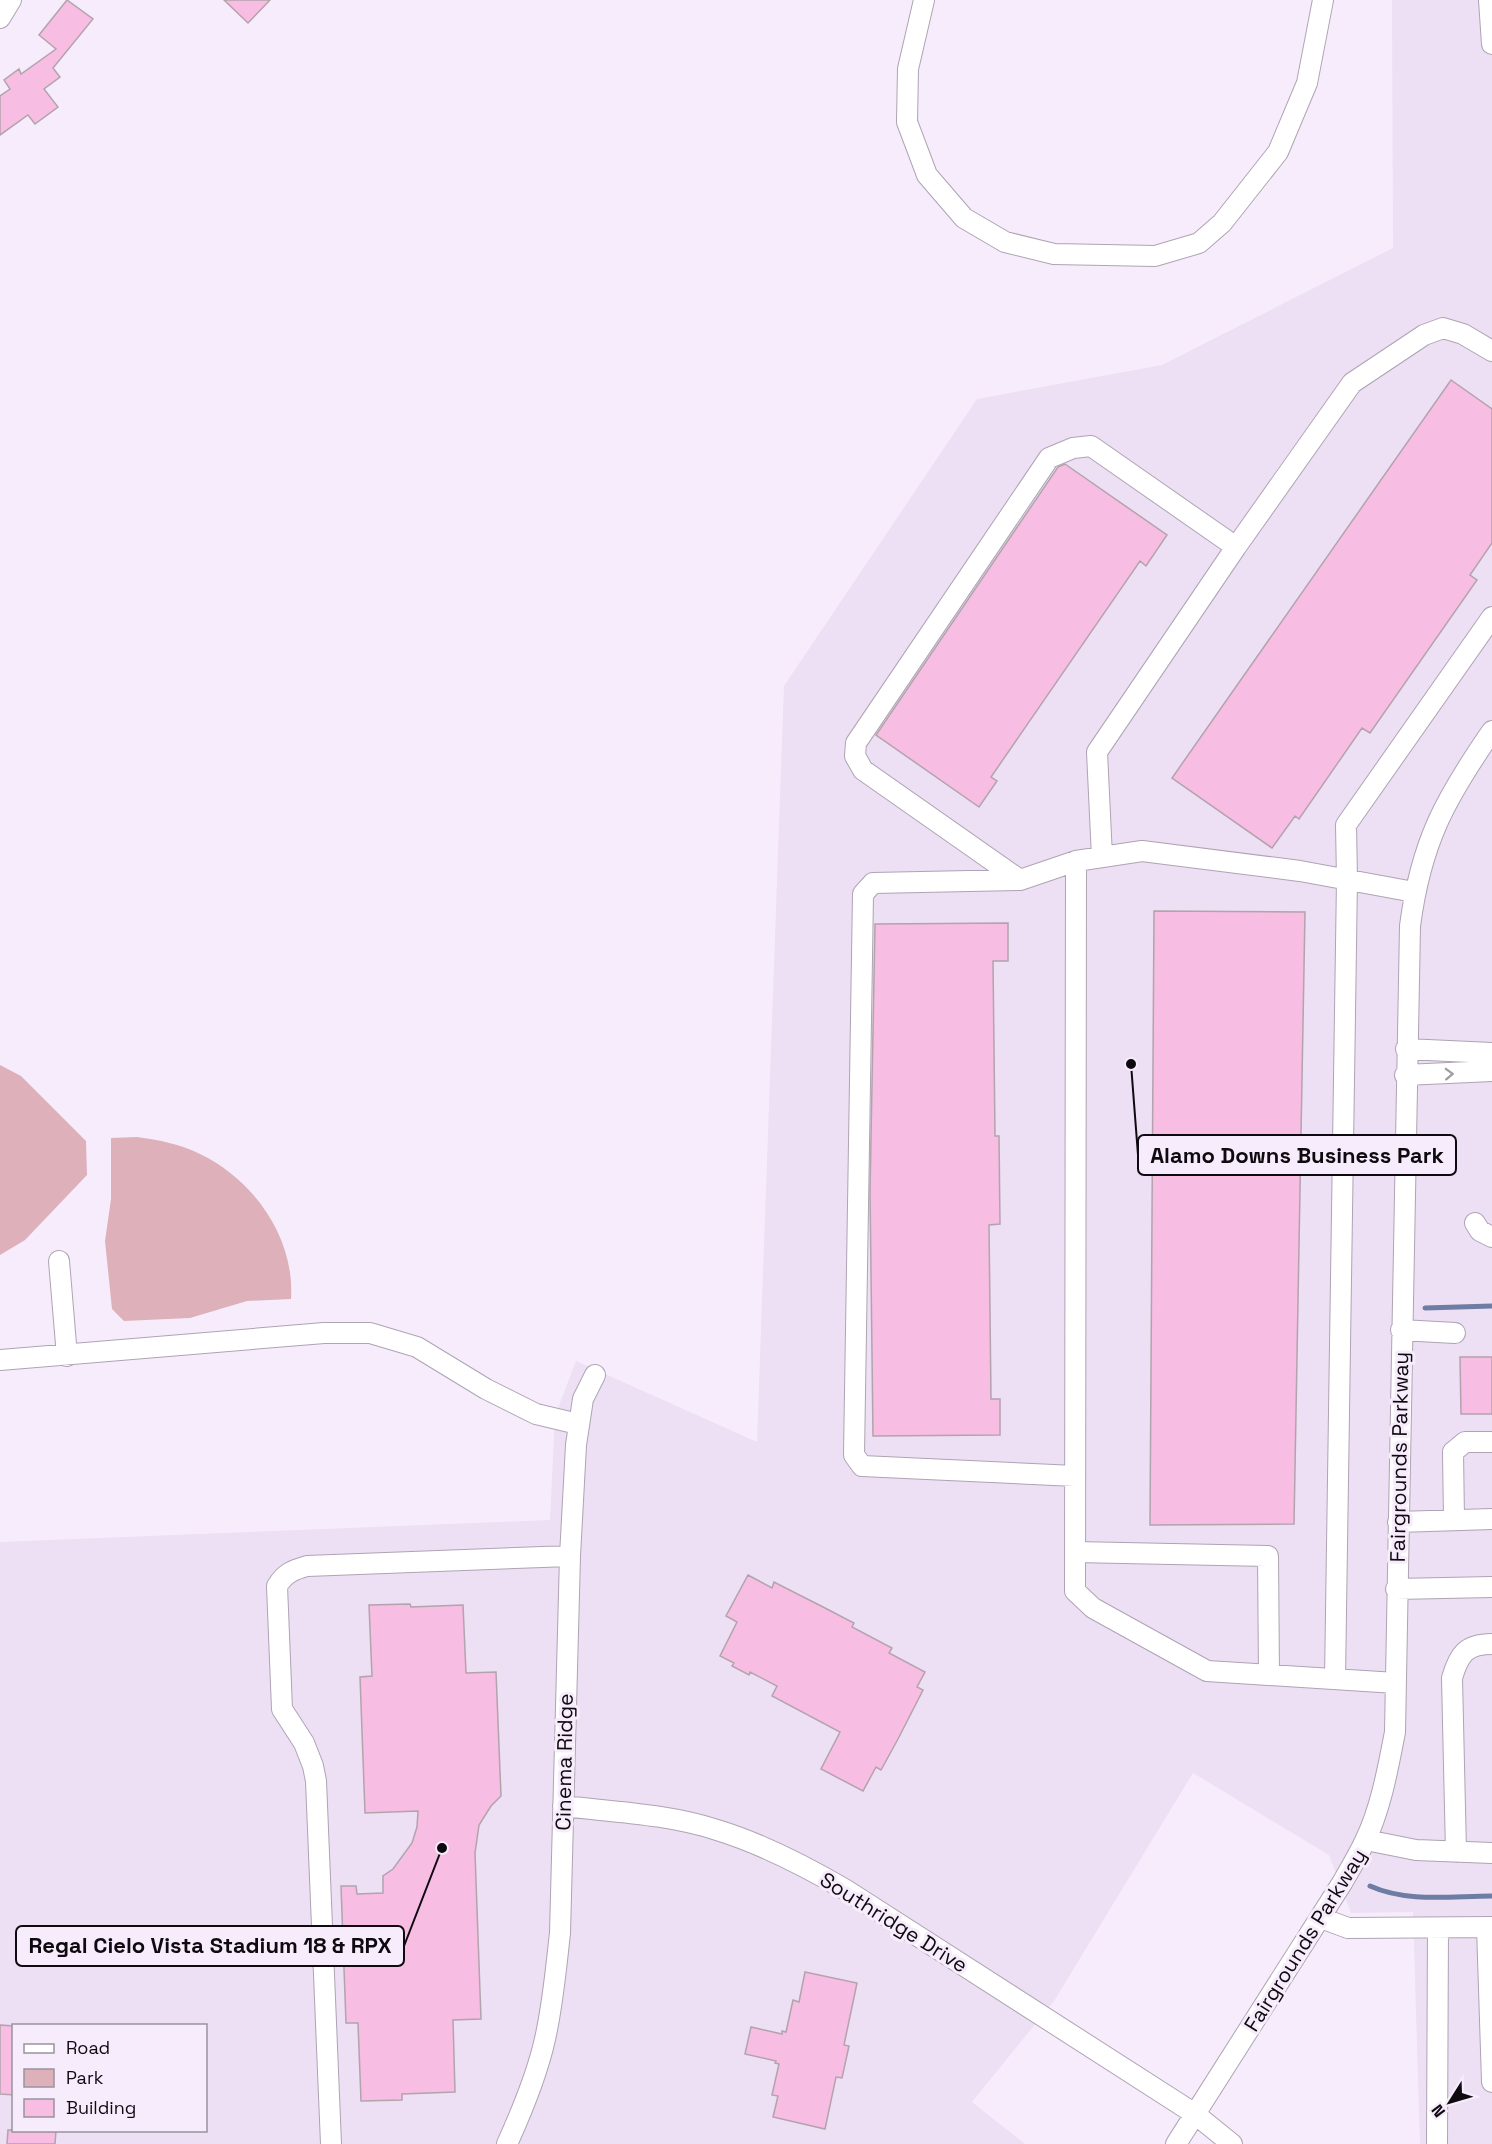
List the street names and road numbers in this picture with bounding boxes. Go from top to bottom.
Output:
street label: Fairgrounds Parkway [1384,1351,1414,1563]
street label: Cinema Ridge [549,1693,579,1831]
street label: Fairgrounds Parkway [1238,1844,1372,2036]
street label: Southridge Drive [815,1866,973,1978]

